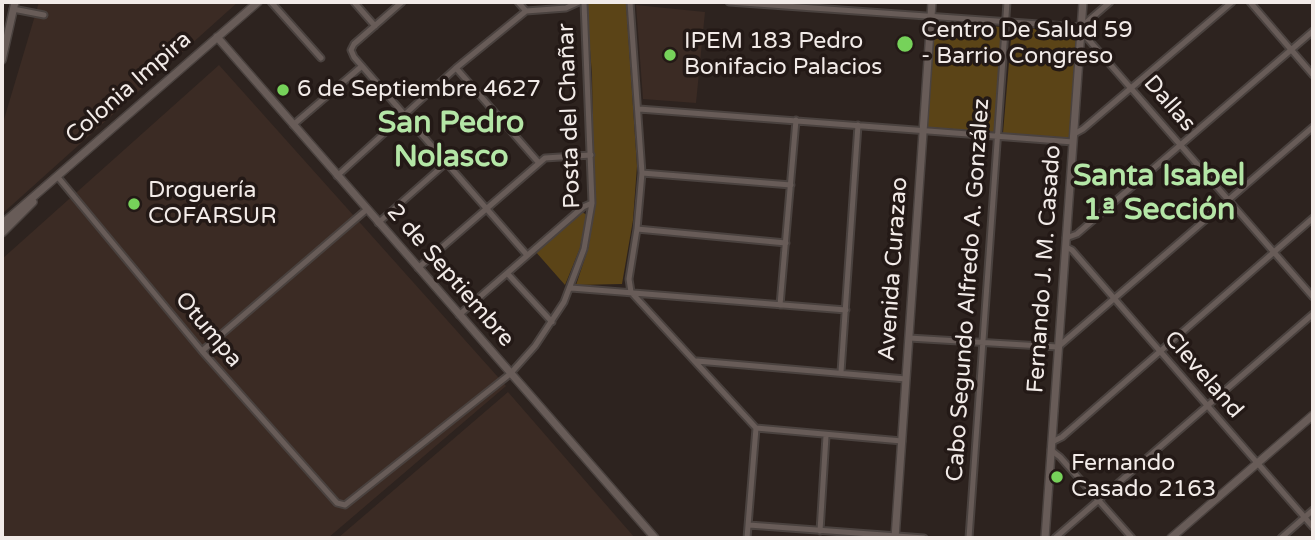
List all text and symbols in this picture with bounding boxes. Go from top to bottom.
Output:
place label: Centro De Salud 59 - Barrio Congreso [921,17,1133,71]
street label: Posta del Chañar [553,23,587,209]
street label: Colonia Impira [61,26,197,150]
place label: IPEM 183 Pedro Bonifacio Palacios [684,28,882,82]
marker: Centro De Salud 59 - Barrio Congreso [895,34,915,54]
marker: IPEM 183 Pedro Bonifacio Palacios [662,47,678,63]
street label: Dallas [1137,70,1201,138]
place label: 6 de Septiembre 4627 [297,76,541,104]
marker: 6 de Septiembre 4627 [275,82,291,98]
street label: Cabo Segundo Alfredo A. González [942,97,996,483]
district label: San Pedro Nolasco [378,106,524,176]
street label: Fernando J. M. Casado [1023,144,1067,394]
district label: Santa Isabel 1ª Sección [1073,159,1245,230]
street label: Avenida Curazao [874,176,914,362]
place label: Droguería COFARSUR [148,177,277,231]
marker: Droguería COFARSUR [126,196,142,212]
street label: 2 de Septiembre [380,199,520,353]
street label: Otumpa [168,287,248,373]
street label: Cleveland [1158,326,1248,424]
place label: Fernando Casado 2163 [1071,450,1216,504]
marker: Fernando Casado 2163 [1049,469,1065,485]

